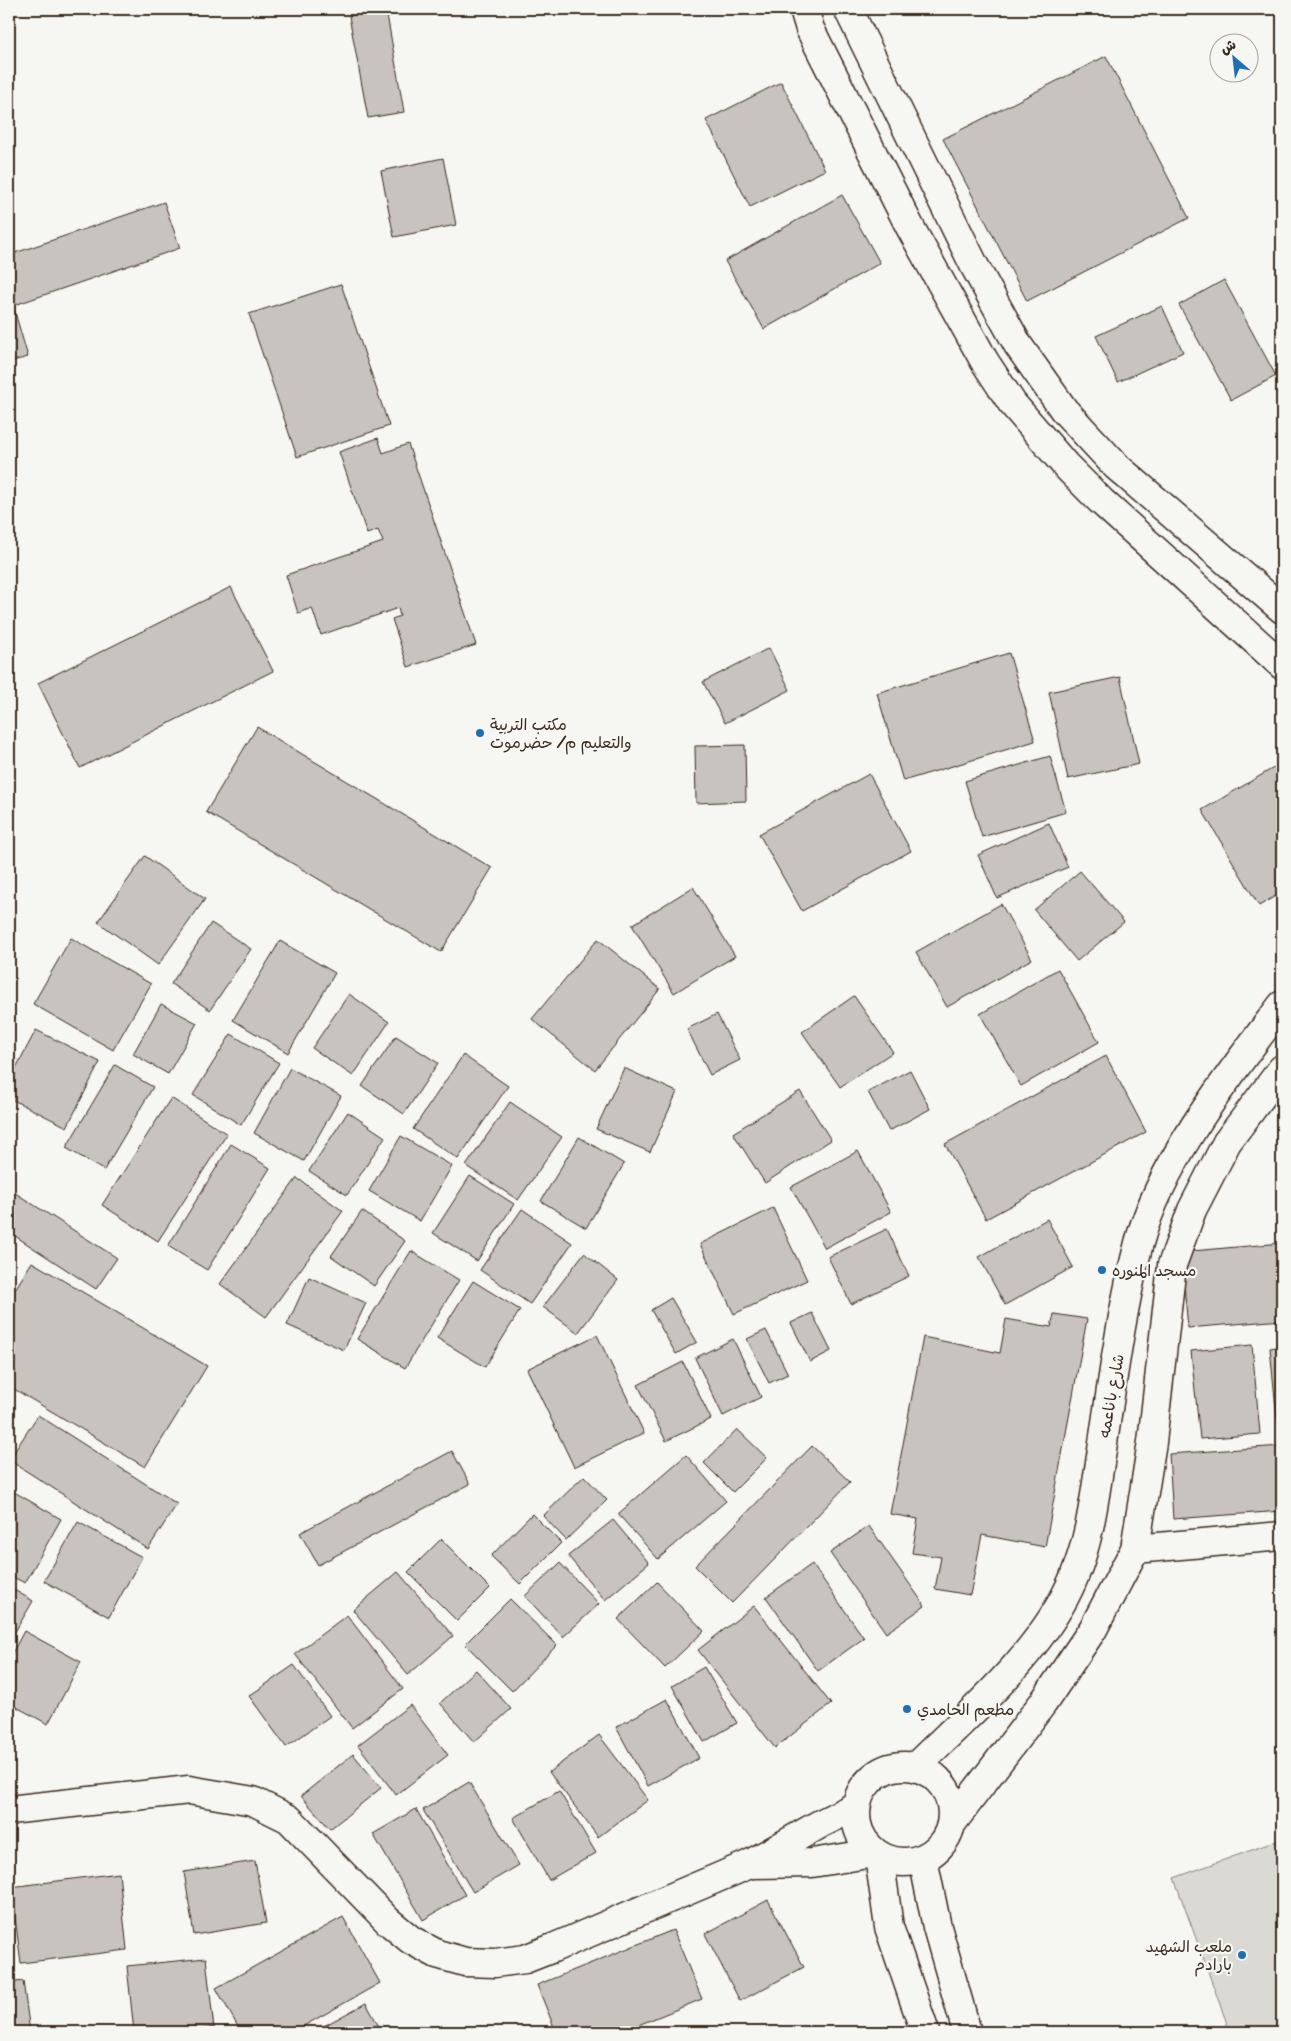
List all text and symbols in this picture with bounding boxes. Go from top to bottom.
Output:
north arrow [1208,32,1258,82]
text: ش [1215,32,1241,62]
place label: مكتب التربية والتعليم م/ حضرموت [490,710,632,757]
marker: مكتب التربية والتعليم م/ حضرموت [474,727,486,739]
place label: مسجد المنوره [1112,1256,1196,1285]
marker: مسجد المنوره [1096,1264,1108,1276]
street label: شارع باناعمه [1089,1351,1133,1441]
place label: مطعم الحامدي [917,1695,1014,1724]
marker: مطعم الحامدي [901,1703,913,1715]
place label: ملعب الشهيد بارادم [1146,1932,1232,1979]
marker: ملعب الشهيد بارادم [1236,1949,1248,1961]

